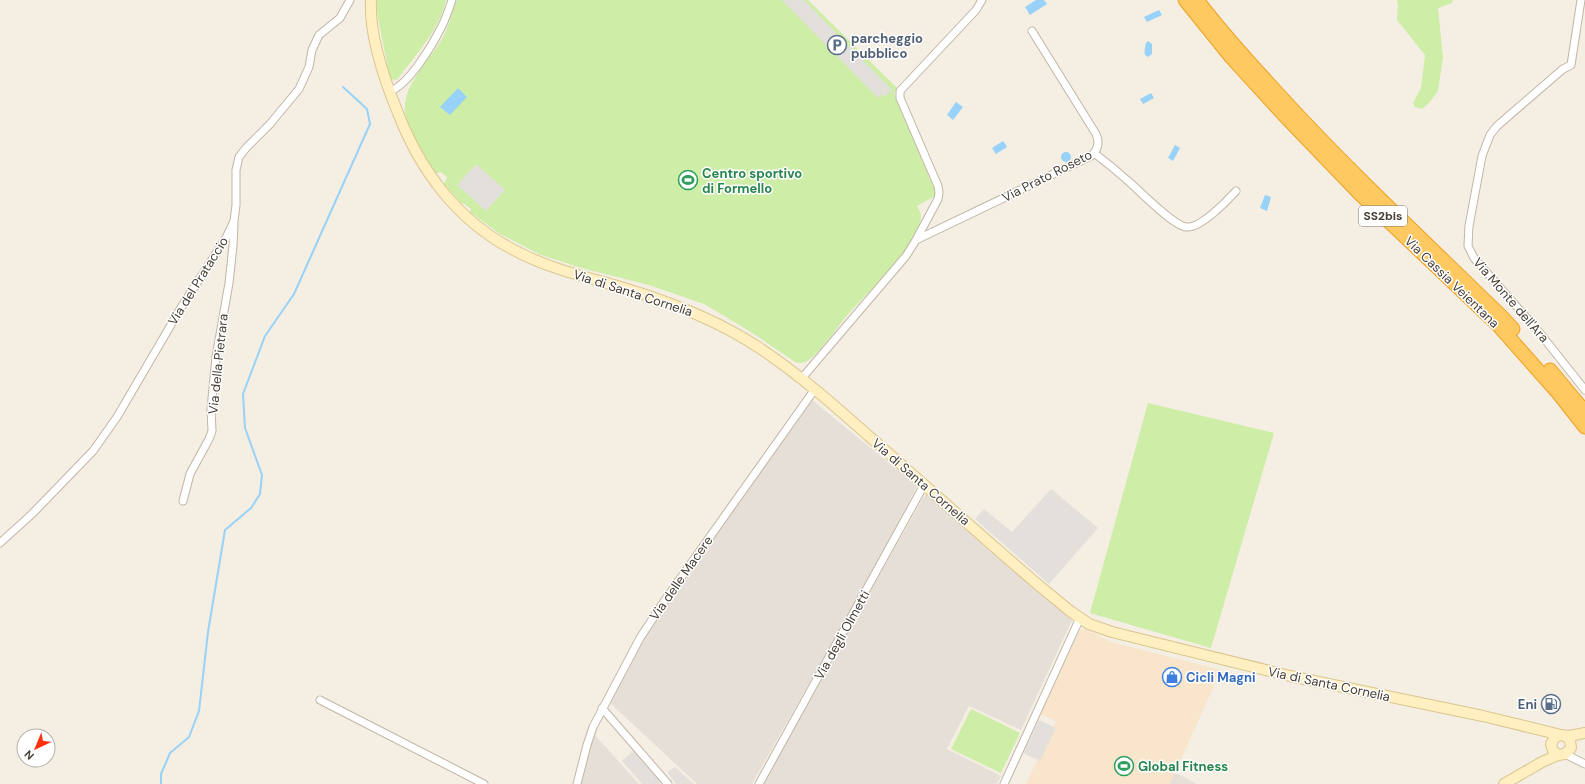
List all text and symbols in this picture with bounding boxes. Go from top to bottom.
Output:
place label: parcheggio pubblico [851,30,923,62]
parking icon: parcheggio pubblico [826,34,848,56]
street label: Via Prato Roseto [999,146,1095,206]
place label: Centro sportivo di Formello [702,165,802,197]
sports icon: Centro sportivo di Formello [677,169,699,191]
road number: SS2bis [1359,206,1407,226]
street label: Via Cassia Veientana [1401,232,1503,332]
street label: Via del Prataccio [164,233,232,328]
street label: Via Monte dell'Ara [1469,254,1553,346]
street label: Via di Santa Cornelia [571,266,695,320]
street label: Via della Pietrara [204,313,232,415]
street label: Via di Santa Cornelia [868,435,974,529]
street label: Via delle Macere [646,532,716,624]
street label: Via degli Olmetti [810,587,874,683]
street label: Via di Santa Cornelia [1266,663,1392,705]
shop icon: Cicli Magni [1161,666,1183,688]
place label: Cicli Magni [1186,669,1256,686]
fuel station icon: Eni [1540,693,1562,715]
place label: Eni [1518,696,1537,713]
north arrow [16,728,56,768]
text: N [21,747,37,763]
sports icon: Global Fitness [1113,755,1135,777]
place label: Global Fitness [1138,758,1228,775]

